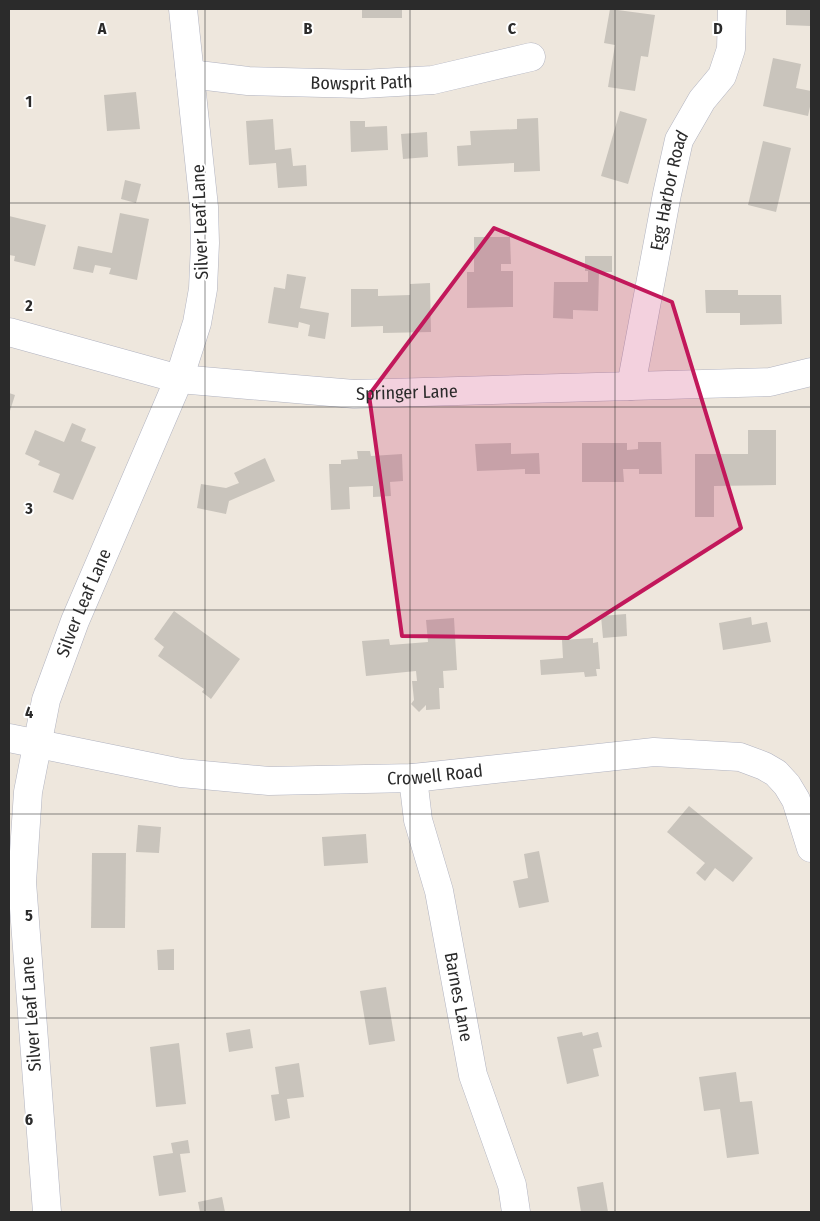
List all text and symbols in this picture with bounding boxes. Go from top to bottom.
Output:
text: A [97,19,107,38]
text: B [304,19,313,38]
text: C [508,19,517,38]
text: D [713,19,723,38]
street label: Bowsprit Path [310,70,413,95]
text: 1 [26,92,32,111]
street label: Egg Harbor Road [646,126,693,253]
street label: Silver Leaf Lane [187,164,213,280]
text: 2 [24,296,33,315]
street label: Springer Lane [356,380,458,405]
text: 3 [24,499,33,518]
street label: Silver Leaf Lane [52,545,116,660]
text: 4 [25,703,33,722]
street label: Crowell Road [387,760,484,790]
text: 5 [25,906,33,925]
street label: Barnes Lane [440,950,478,1043]
street label: Silver Leaf Lane [16,956,46,1072]
text: 6 [25,1110,33,1129]

